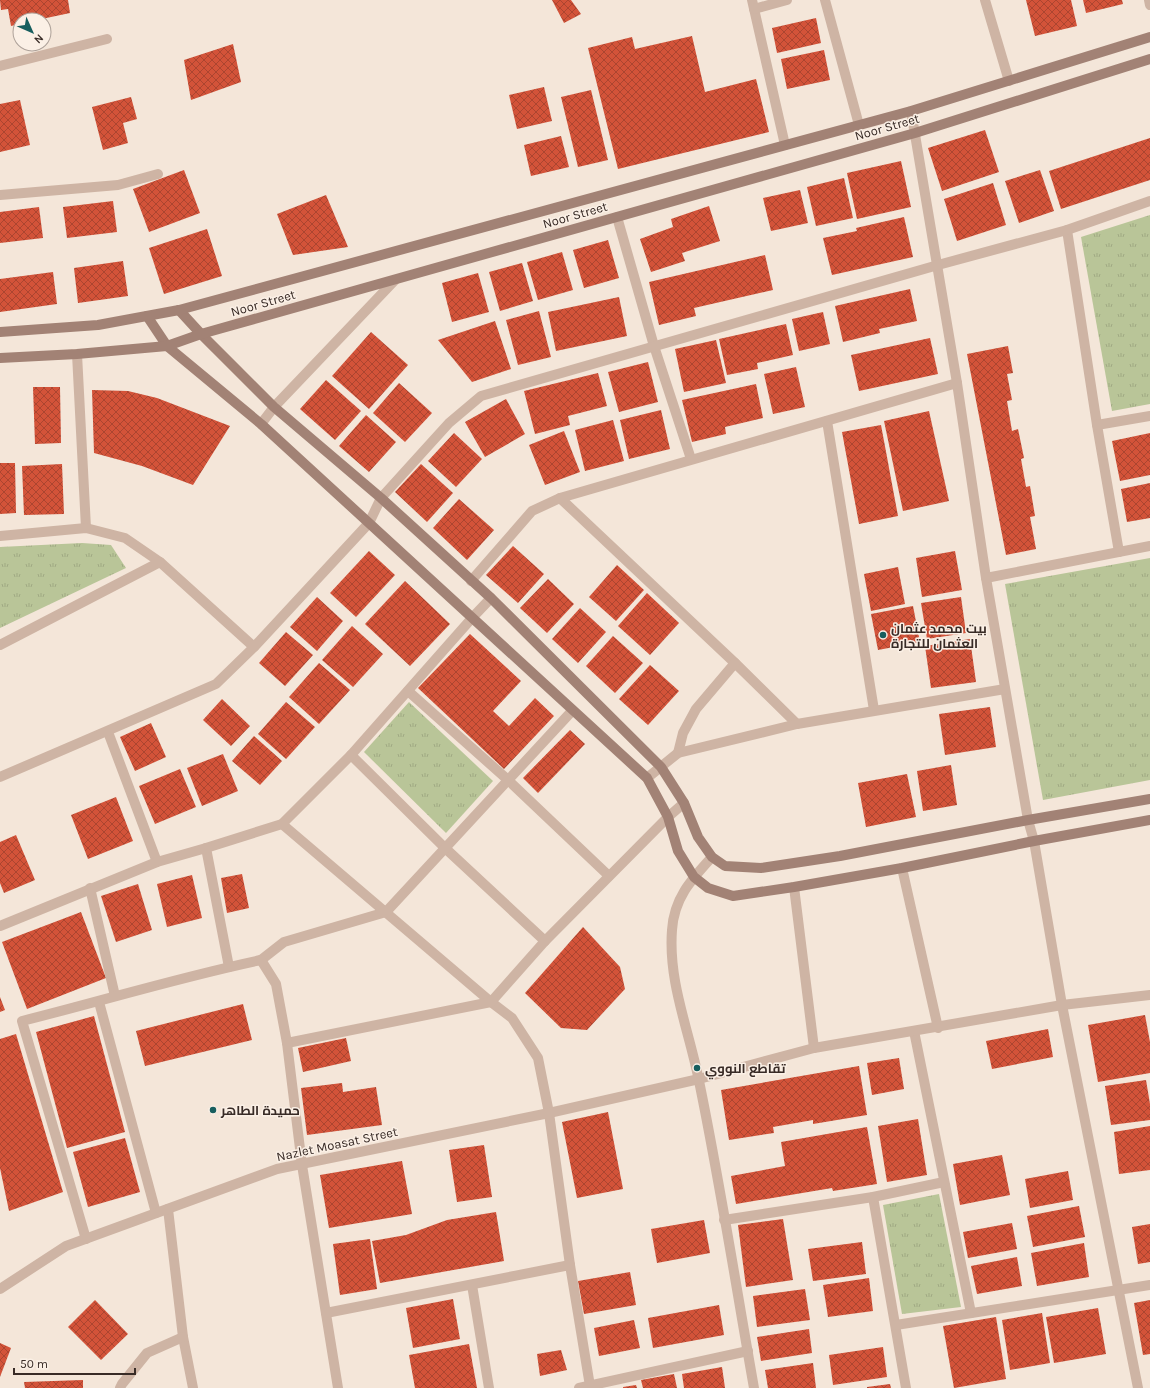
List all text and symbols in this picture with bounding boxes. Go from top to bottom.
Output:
north arrow [12,12,52,52]
text: N [31,31,46,46]
street label: Noor Street [853,111,921,143]
street label: Noor Street [541,199,609,231]
street label: Noor Street [229,287,297,319]
place label: بيت محمد عثمان العثمان للتجارة [891,621,987,651]
marker: بيت محمد عثمان العثمان للتجارة [878,630,888,640]
place label: تقاطع النووي [705,1061,786,1080]
marker: تقاطع النووي [692,1063,702,1073]
place label: حميدة الطاهر [220,1103,300,1118]
marker: حميدة الطاهر [208,1105,218,1115]
street label: Nazlet Moasat Street [275,1124,399,1164]
scale bar [14,1350,135,1376]
text: 50 m [20,1357,48,1371]

